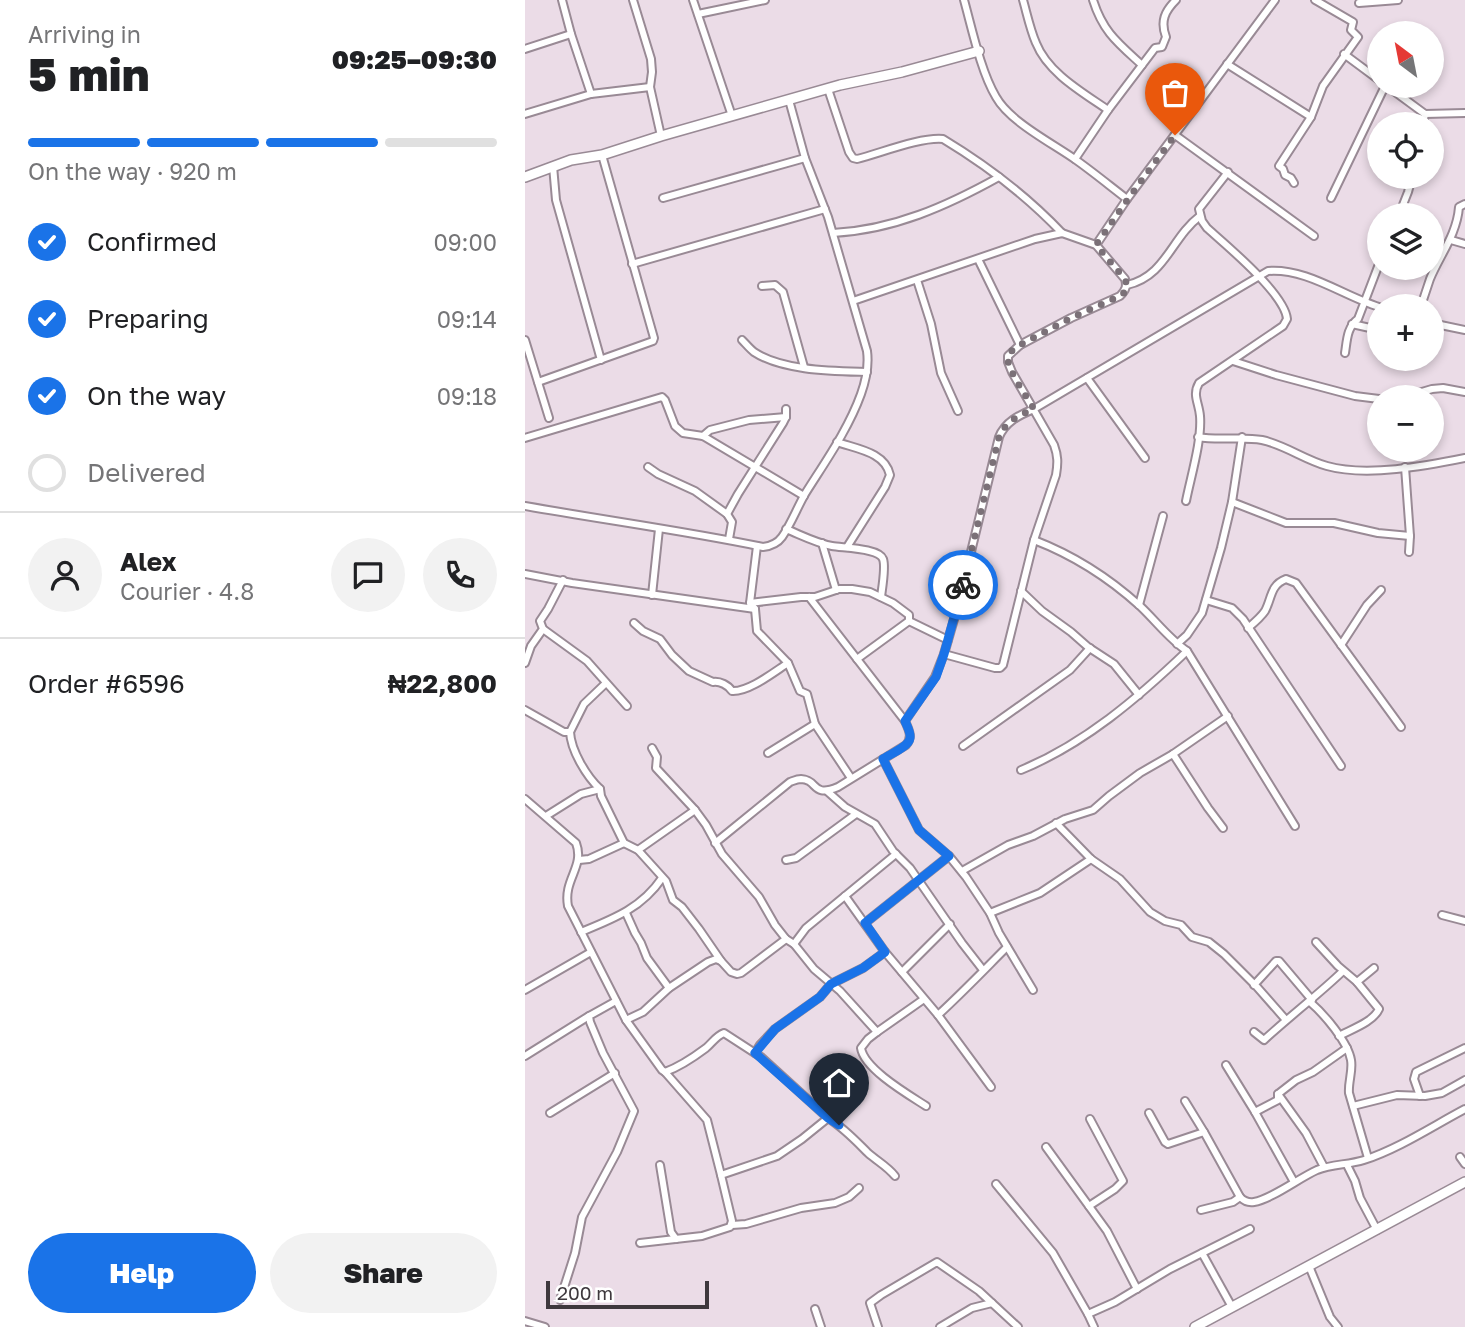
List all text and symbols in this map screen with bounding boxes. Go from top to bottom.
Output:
text: Arriving in [28,20,141,48]
north arrow [1367,21,1444,98]
map controls [1367,21,1444,462]
text: 09:25–09:30 [332,44,497,75]
text: 5 min [28,46,150,101]
pin [1145,63,1205,135]
icon: bag [1156,74,1194,112]
button: locate [1367,112,1444,189]
text: On the way · 920 m [28,157,237,185]
button: layers [1367,203,1444,280]
icon: check [28,223,66,261]
text: Confirmed [87,226,217,257]
text: 09:00 [433,228,497,256]
button: + [1367,294,1444,371]
icon: check [28,300,66,338]
text: Preparing [87,303,209,334]
text: 09:14 [437,305,497,333]
icon: check [28,377,66,415]
text: On the way [87,380,226,411]
text: 09:18 [437,382,497,410]
button: − [1367,385,1444,462]
text: Delivered [87,457,206,488]
button: person [28,538,102,612]
button: chat [331,538,405,612]
button: phone [423,538,497,612]
text: Alex [120,546,177,577]
courier [928,550,998,620]
icon: bike [944,566,982,604]
text: Courier · 4.8 [120,577,254,605]
text: Order #6596 [28,668,185,699]
text: ₦22,800 [388,668,497,699]
pin [809,1053,869,1125]
icon: home [820,1064,858,1102]
button: Help [28,1233,256,1313]
button: Share [270,1233,497,1313]
scale bar [546,1278,709,1310]
text: 200 m [557,1281,613,1304]

